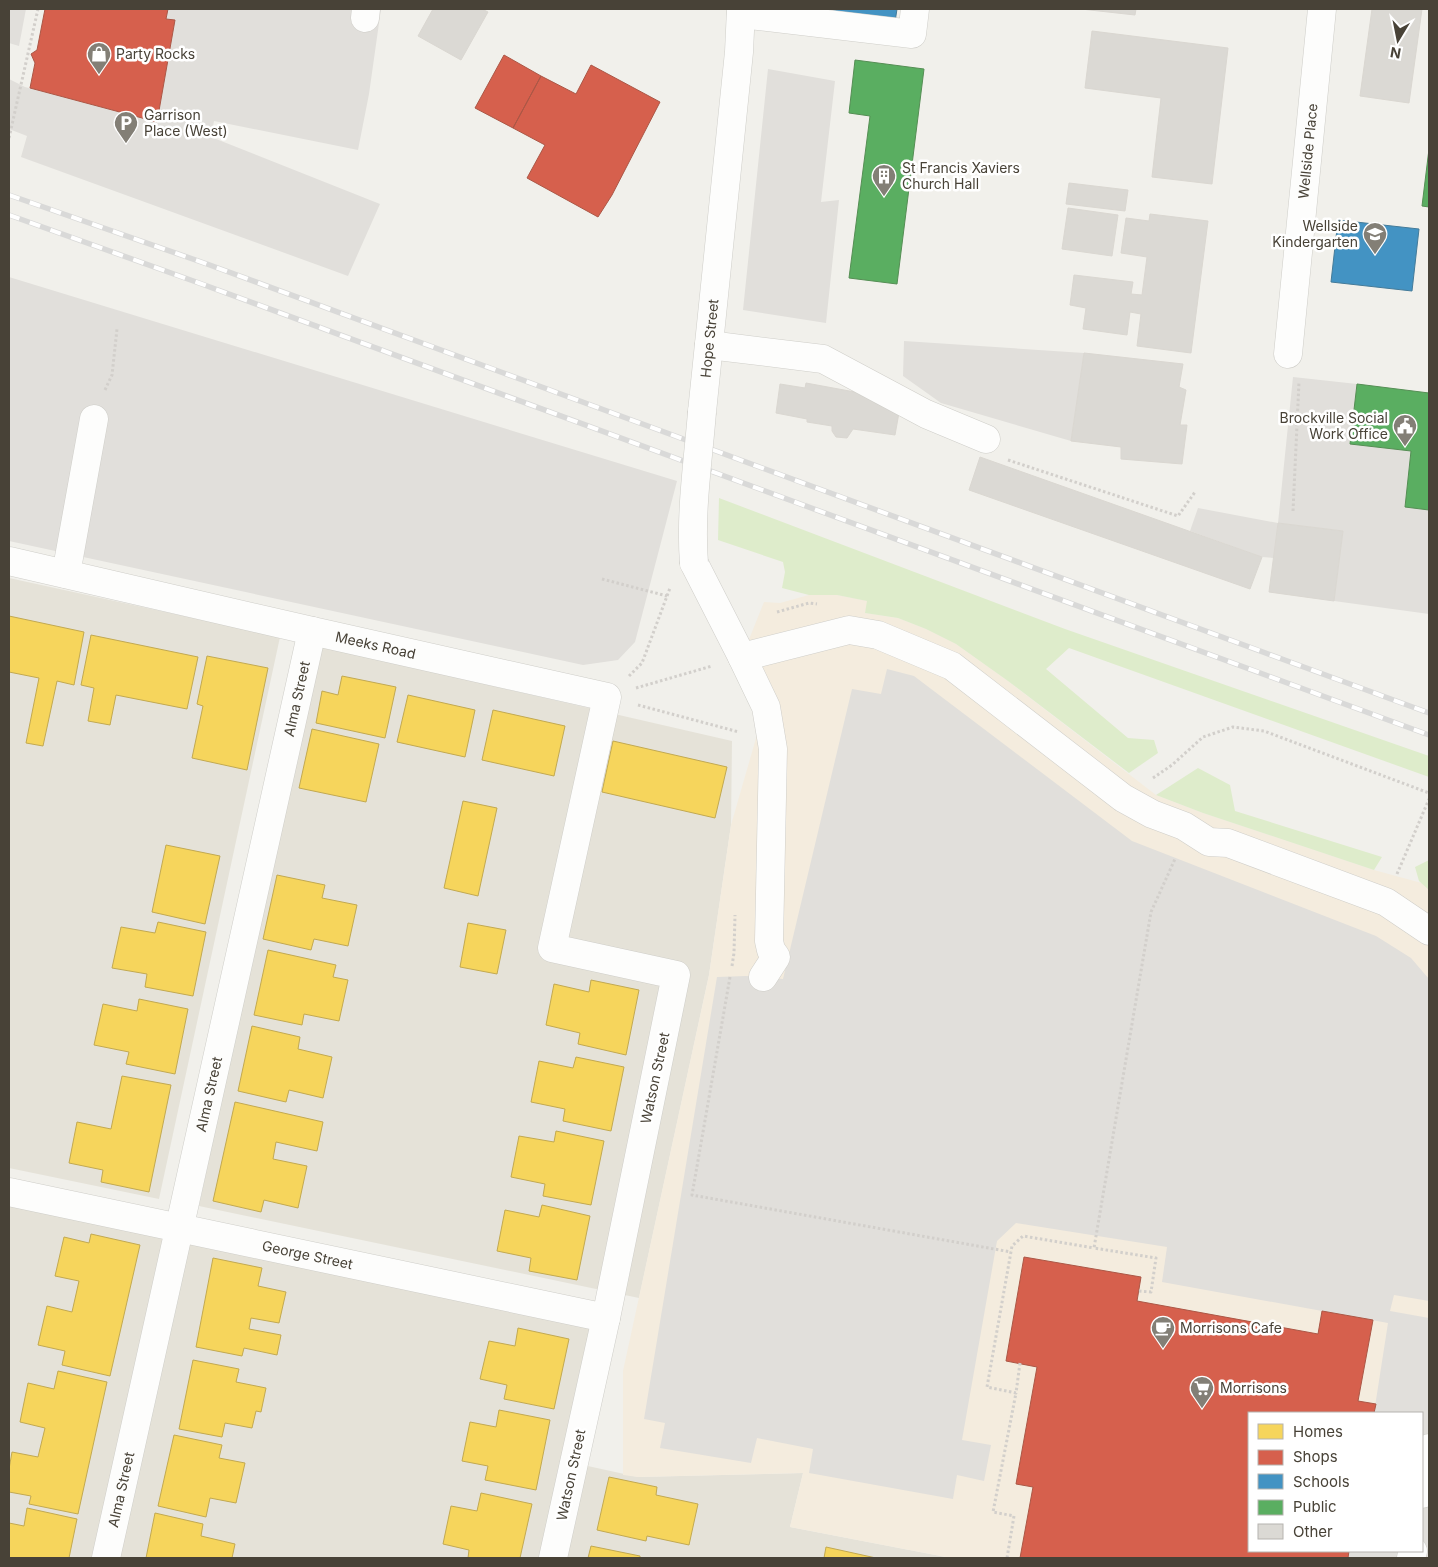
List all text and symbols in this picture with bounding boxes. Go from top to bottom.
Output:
north arrow [1373,15,1423,65]
shop icon: Party Rocks [86,41,112,75]
text: N [1389,44,1402,63]
place label: Party Rocks [116,45,195,62]
street label: Wellside Place [1294,102,1321,199]
place label: Garrison Place (West) [144,106,228,139]
parking icon: Garrison Place (West) [113,110,139,144]
place label: St Francis Xaviers Church Hall [902,159,1020,192]
building icon: St Francis Xaviers Church Hall [871,163,897,197]
place label: Wellside Kindergarten [1272,217,1358,250]
school or university icon: Wellside Kindergarten [1362,221,1388,255]
street label: Hope Street [697,298,722,379]
place label: Brockville Social Work Office [1280,409,1388,442]
public building icon: Brockville Social Work Office [1392,413,1418,447]
street label: Meeks Road [334,627,417,662]
street label: Alma Street [280,659,313,738]
street label: Watson Street [637,1030,673,1125]
street label: Alma Street [192,1055,225,1133]
street label: George Street [261,1237,355,1272]
cafe icon: Morrisons Cafe [1150,1315,1176,1349]
place label: Morrisons Cafe [1180,1319,1282,1336]
supermarket icon: Morrisons [1189,1375,1215,1409]
place label: Morrisons [1220,1379,1287,1396]
legend [1248,1412,1423,1552]
text: Homes [1293,1422,1343,1441]
street label: Watson Street [553,1427,589,1522]
text: Shops [1293,1447,1338,1466]
street label: Alma Street [104,1450,137,1529]
text: Schools [1293,1472,1350,1491]
text: Public [1293,1497,1336,1516]
text: Other [1293,1522,1333,1541]

